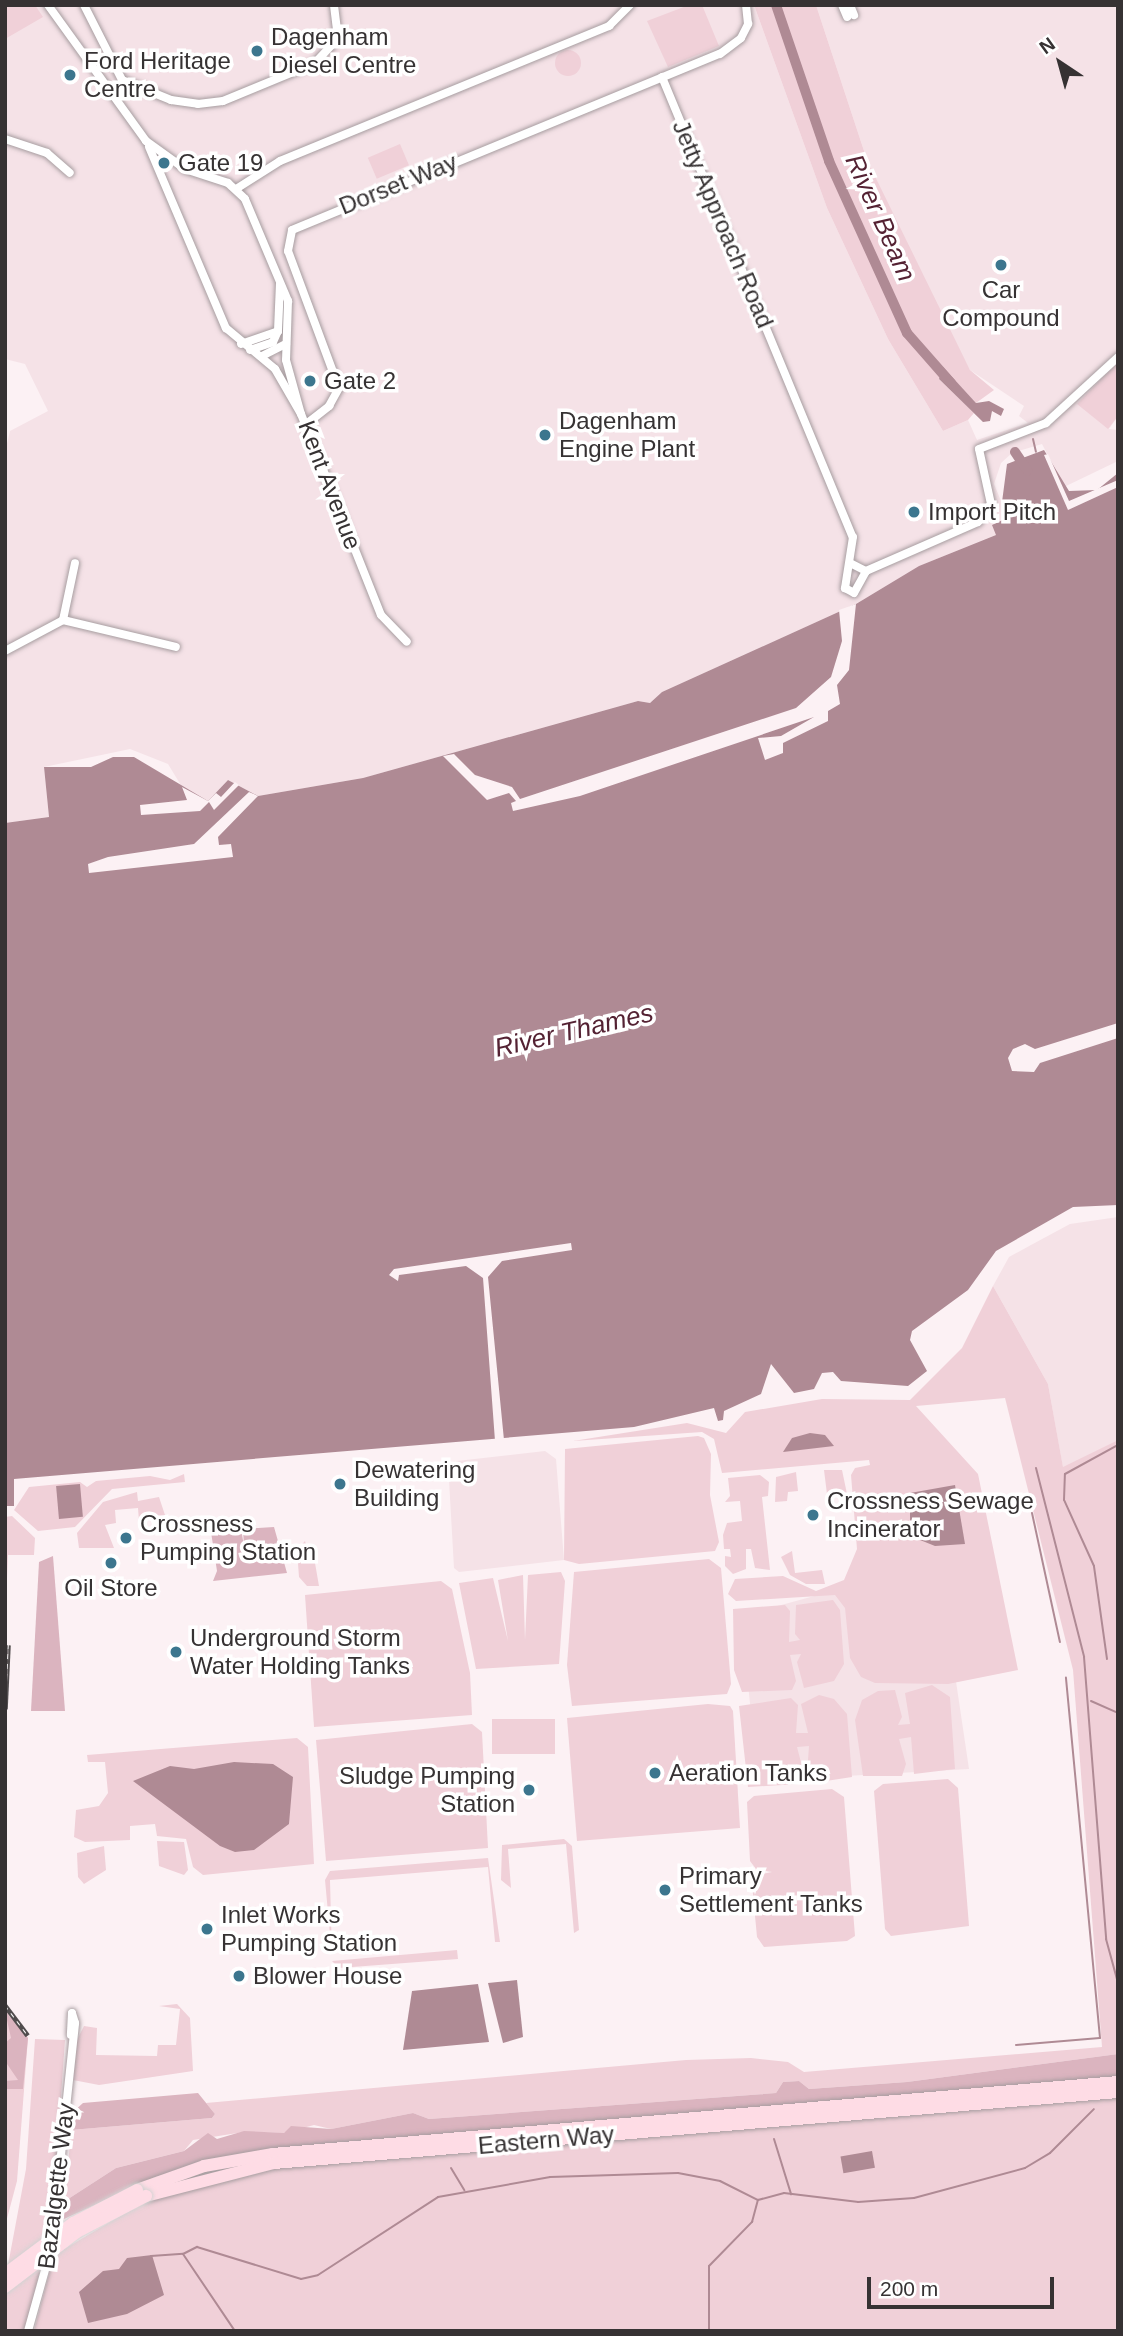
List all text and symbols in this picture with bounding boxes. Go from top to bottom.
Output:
place label: Dagenham Diesel Centre [271,23,416,79]
north arrow [1025,28,1095,98]
text: N [1036,33,1059,58]
marker: Dagenham Diesel Centre [249,43,265,59]
place label: Ford Heritage Centre [84,47,231,103]
marker: Ford Heritage Centre [62,67,78,83]
street label: Jetty Approach Road [666,115,780,333]
street label: Dorset Way [335,147,461,221]
place label: Gate 19 [178,149,263,177]
water label: River Beam [838,150,922,286]
marker: Gate 19 [156,155,172,171]
marker: Car Compound [993,257,1009,273]
place label: Car Compound [942,276,1060,332]
place label: Gate 2 [324,367,396,395]
marker: Gate 2 [302,373,318,389]
place label: Dagenham Engine Plant [559,407,695,463]
street label: Kent Avenue [292,416,368,554]
marker: Dagenham Engine Plant [537,427,553,443]
place label: Import Pitch [928,498,1056,526]
marker: Import Pitch [906,504,922,520]
water label: River Thames [492,998,656,1064]
place label: Dewatering Building [354,1456,475,1512]
marker: Dewatering Building [332,1476,348,1492]
place label: Crossness Sewage Incinerator [827,1487,1034,1543]
marker: Crossness Sewage Incinerator [805,1507,821,1523]
place label: Crossness Pumping Station [140,1510,316,1566]
marker: Crossness Pumping Station [118,1530,134,1546]
marker: Oil Store [103,1555,119,1571]
place label: Oil Store [64,1574,158,1602]
place label: Underground Storm Water Holding Tanks [190,1624,411,1680]
marker: Underground Storm Water Holding Tanks [168,1644,184,1660]
place label: Aeration Tanks [669,1759,828,1787]
place label: Sludge Pumping Station [339,1762,515,1818]
marker: Aeration Tanks [647,1765,663,1781]
marker: Sludge Pumping Station [521,1782,537,1798]
place label: Primary Settlement Tanks [679,1862,863,1918]
marker: Primary Settlement Tanks [657,1882,673,1898]
place label: Inlet Works Pumping Station [221,1901,397,1957]
marker: Inlet Works Pumping Station [199,1921,215,1937]
place label: Blower House [253,1962,402,1990]
marker: Blower House [231,1968,247,1984]
street label: Bazalgette Way [32,2101,80,2271]
street label: Eastern Way [477,2120,615,2160]
scale bar [871,2262,1058,2306]
text: 200 m [880,2277,938,2300]

